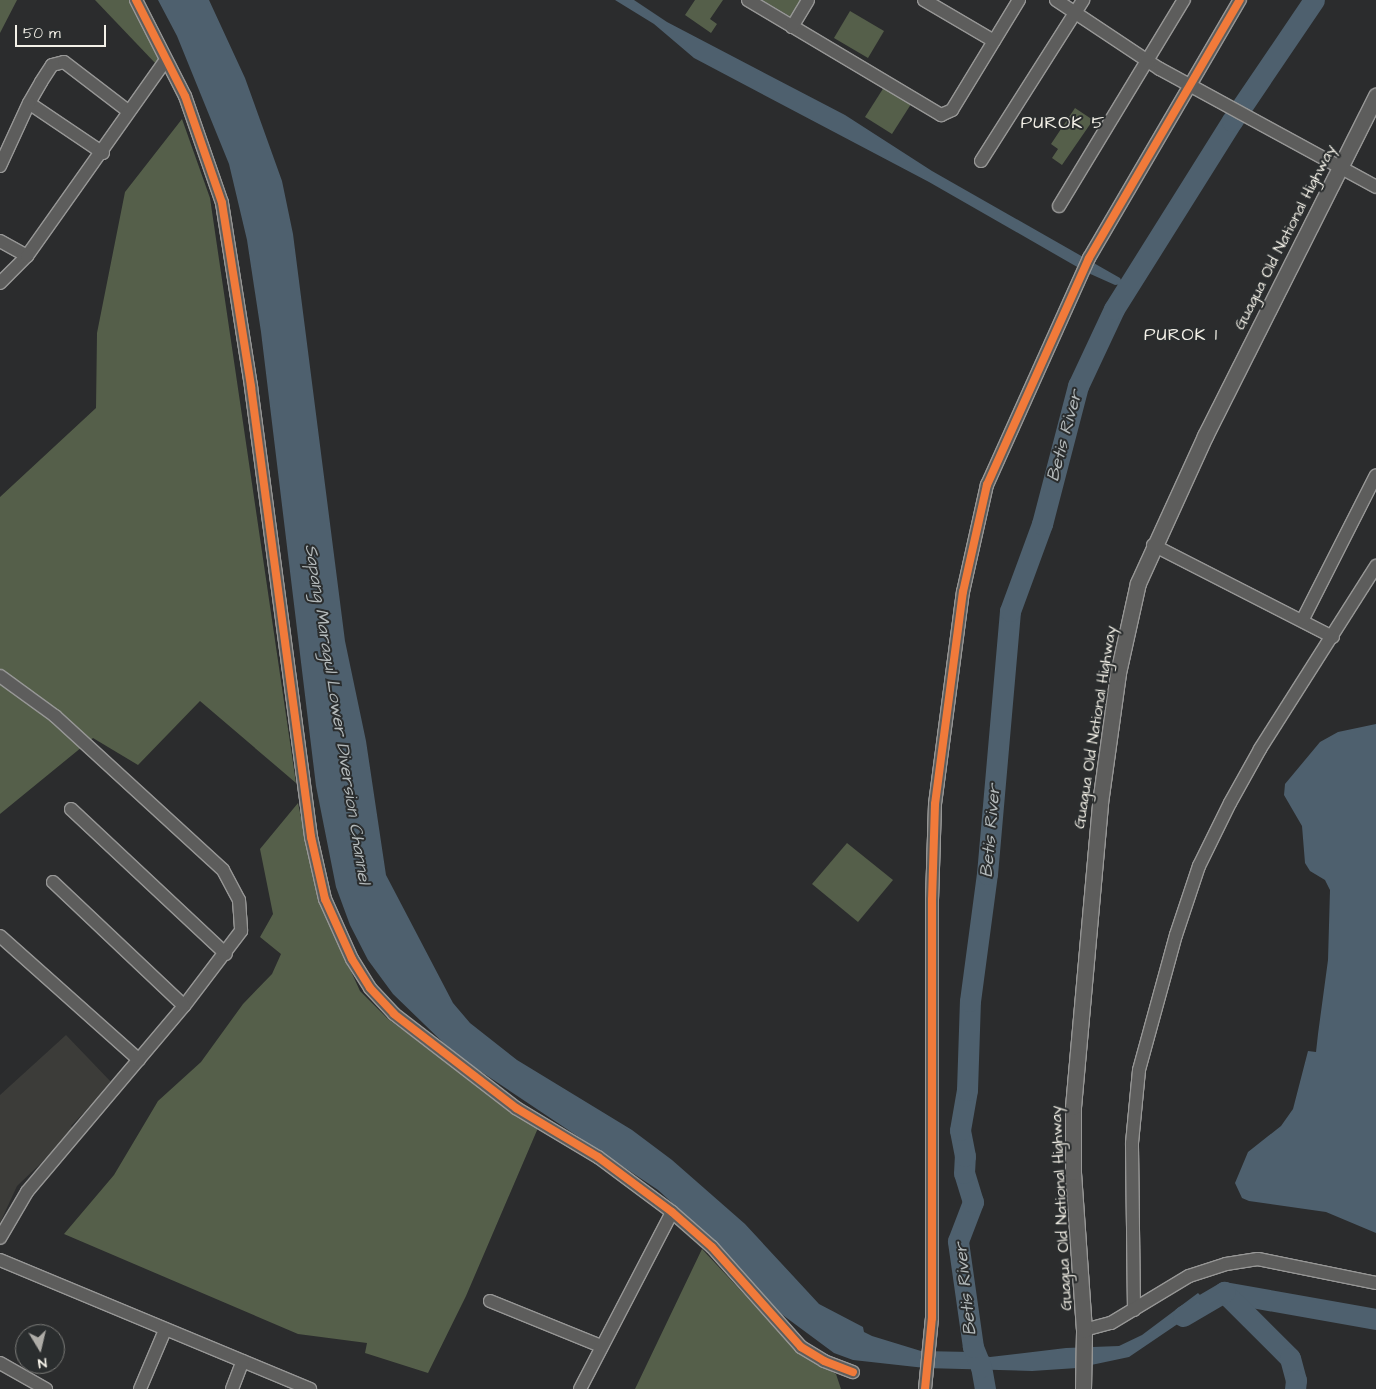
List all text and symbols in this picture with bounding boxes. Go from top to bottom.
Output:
scale bar [18,15,109,47]
text: 50 m [23,23,61,44]
district label: PUROK 5 [1020,112,1106,134]
street label: Guagua Old National Highway [1230,141,1340,333]
district label: PUROK 1 [1143,324,1219,346]
water label: Betis River [1042,388,1088,484]
water label: Sapang Maragul Lower Diversion Channel [299,542,375,886]
street label: Guagua Old National Highway [1069,624,1121,830]
water label: Betis River [976,784,1006,878]
street label: Guagua Old National Highway [1046,1105,1076,1311]
water label: Betis River [950,1241,982,1337]
north arrow [15,1324,65,1374]
text: N [36,1352,48,1373]

